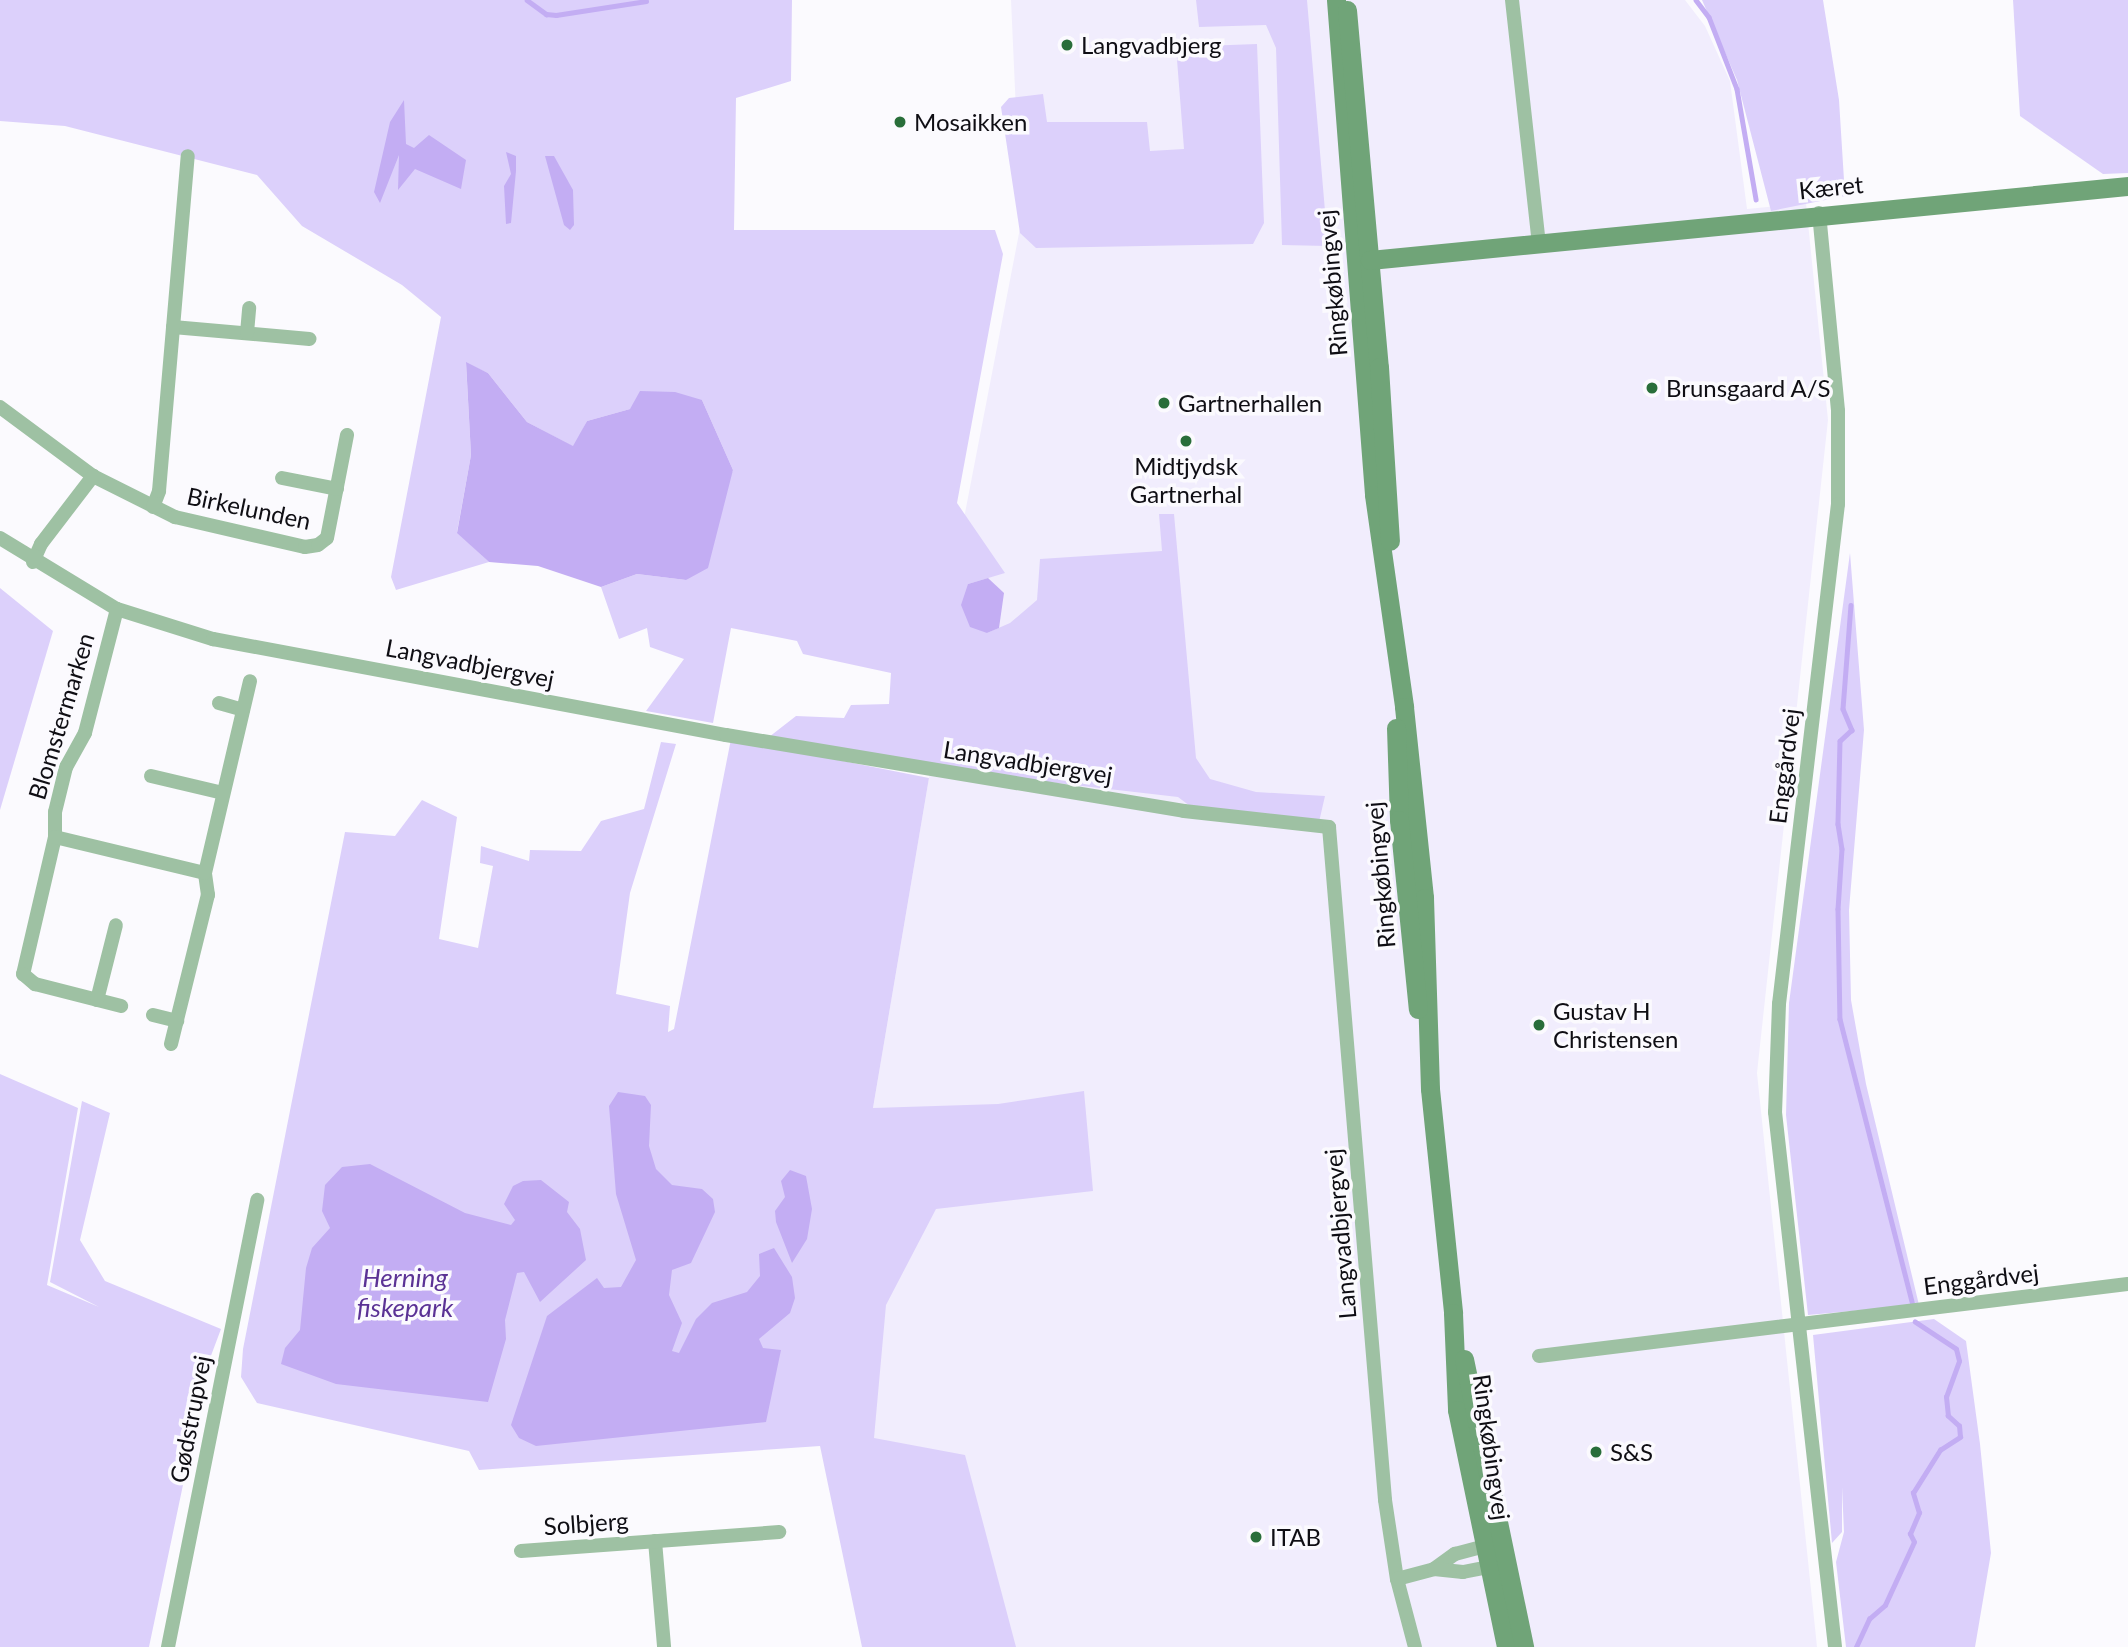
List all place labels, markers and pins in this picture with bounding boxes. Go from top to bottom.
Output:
place label: Langvadbjerg [1081,31,1221,59]
marker: Langvadbjerg [1059,37,1075,53]
place label: Mosaikken [914,108,1027,136]
marker: Mosaikken [892,114,908,130]
place label: Brunsgaard A/S [1666,374,1831,402]
marker: Brunsgaard A/S [1644,380,1660,396]
place label: Gartnerhallen [1178,389,1322,417]
marker: Gartnerhallen [1156,395,1172,411]
marker: Midtjydsk Gartnerhal [1178,433,1194,449]
place label: Midtjydsk Gartnerhal [1130,452,1242,508]
place label: Gustav H Christensen [1553,997,1678,1053]
marker: Gustav H Christensen [1531,1017,1547,1033]
place label: S&S [1610,1438,1653,1466]
marker: S&S [1588,1444,1604,1460]
place label: ITAB [1270,1523,1321,1551]
marker: ITAB [1248,1529,1264,1545]

